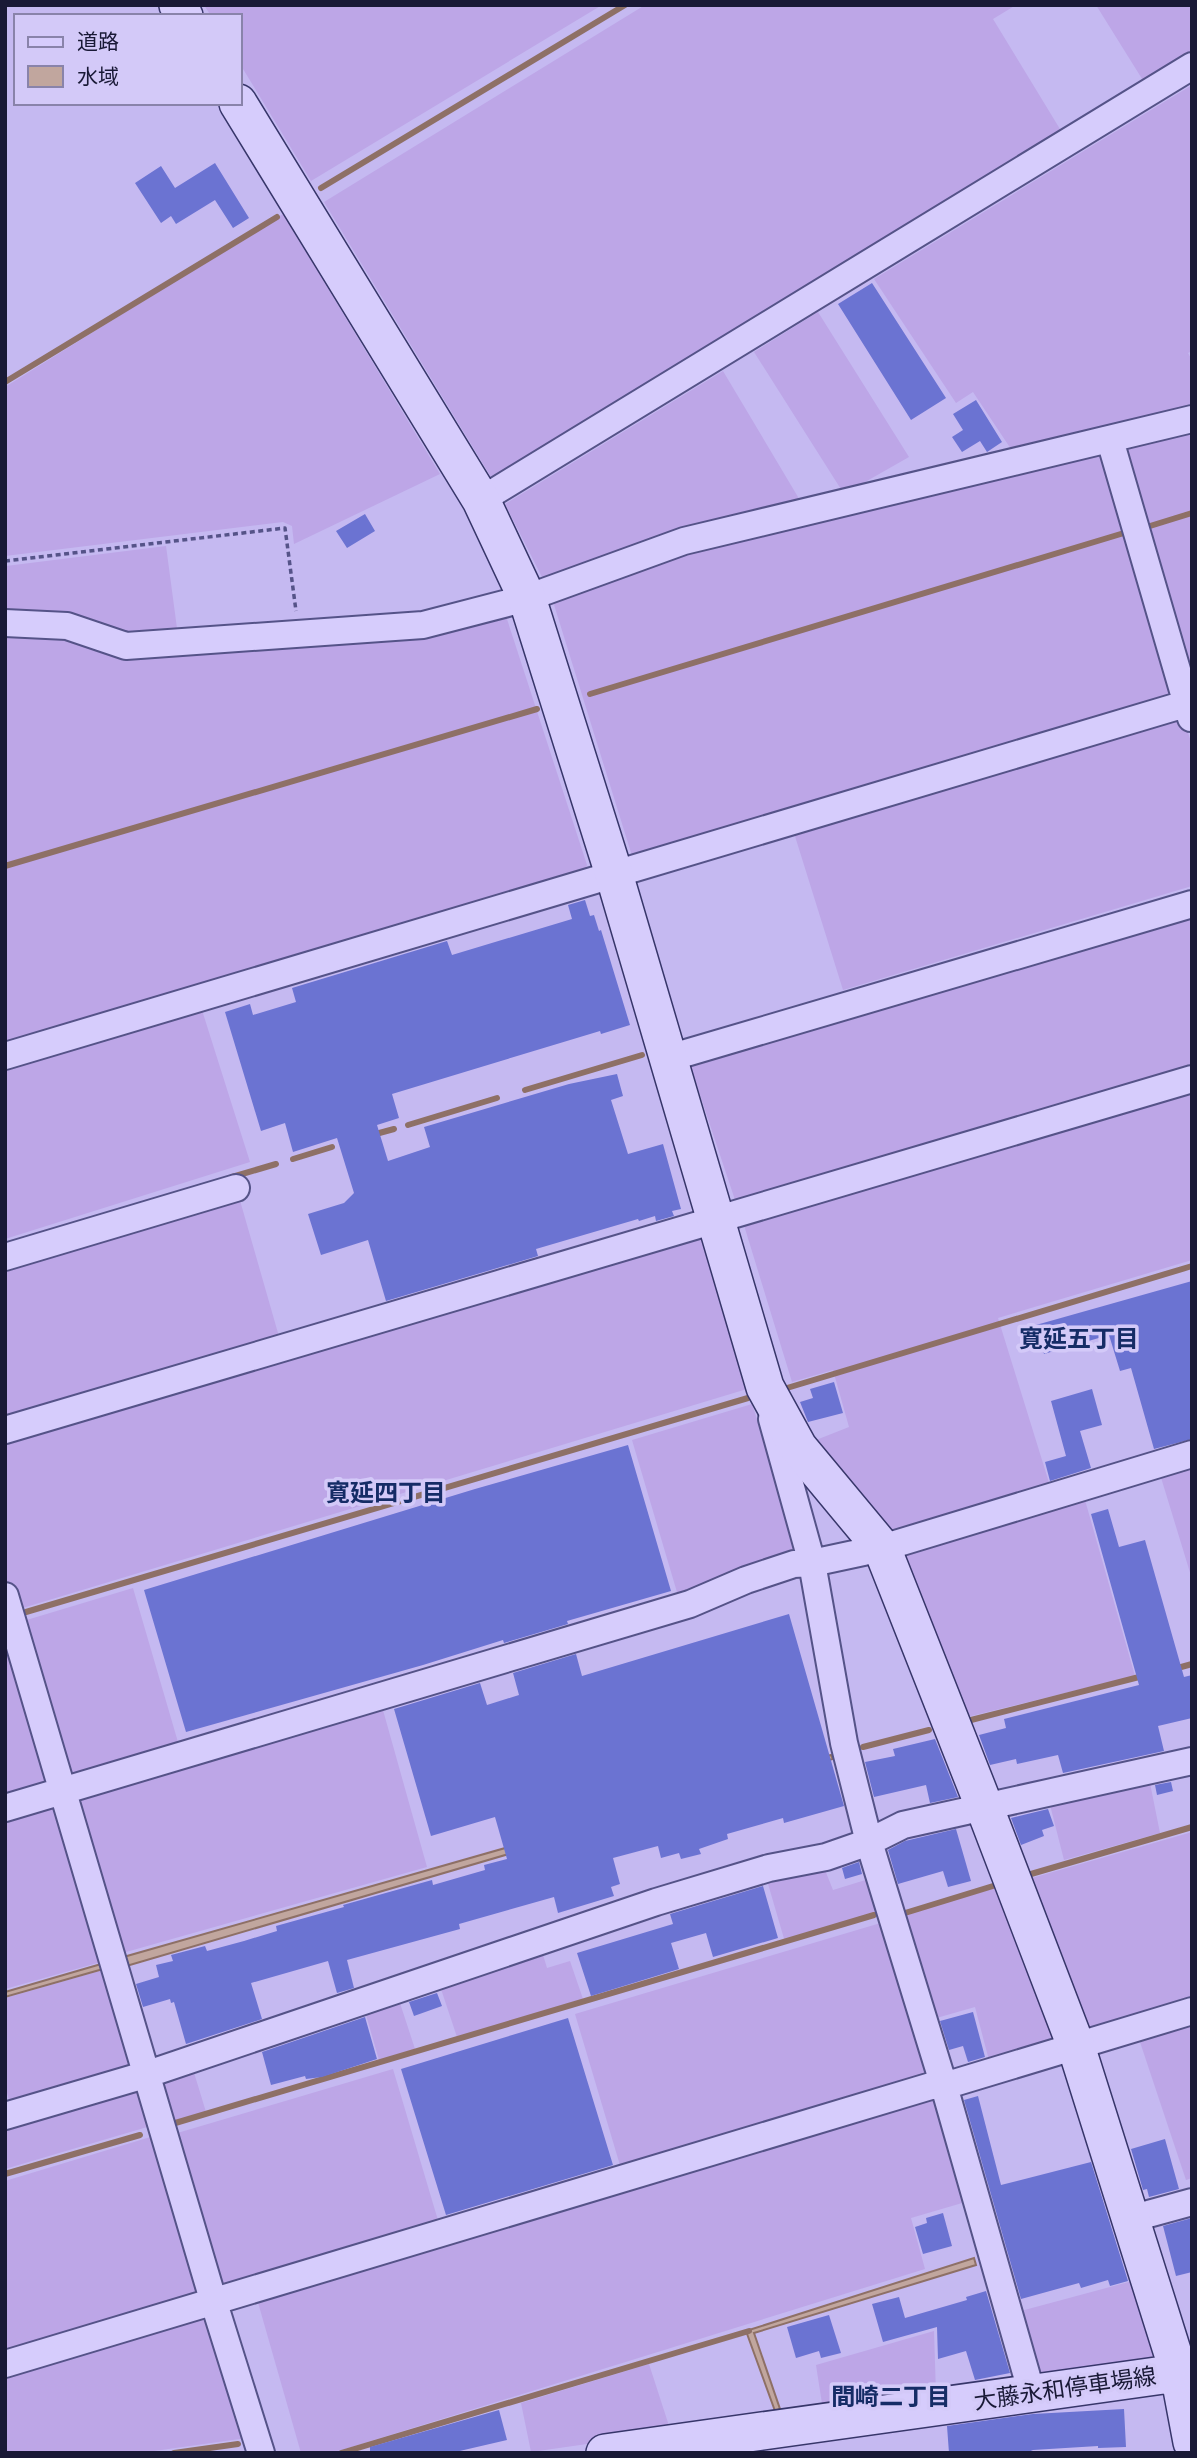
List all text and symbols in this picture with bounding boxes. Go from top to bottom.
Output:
legend [14,14,242,105]
text: 道路 [77,30,119,54]
text: 水域 [77,65,119,89]
district label: 寛延五丁目 [1019,1326,1139,1352]
district label: 寛延四丁目 [326,1480,446,1506]
street label: 大藤永和停車場線 [972,2364,1158,2414]
district label: 間崎二丁目 [831,2384,951,2410]

